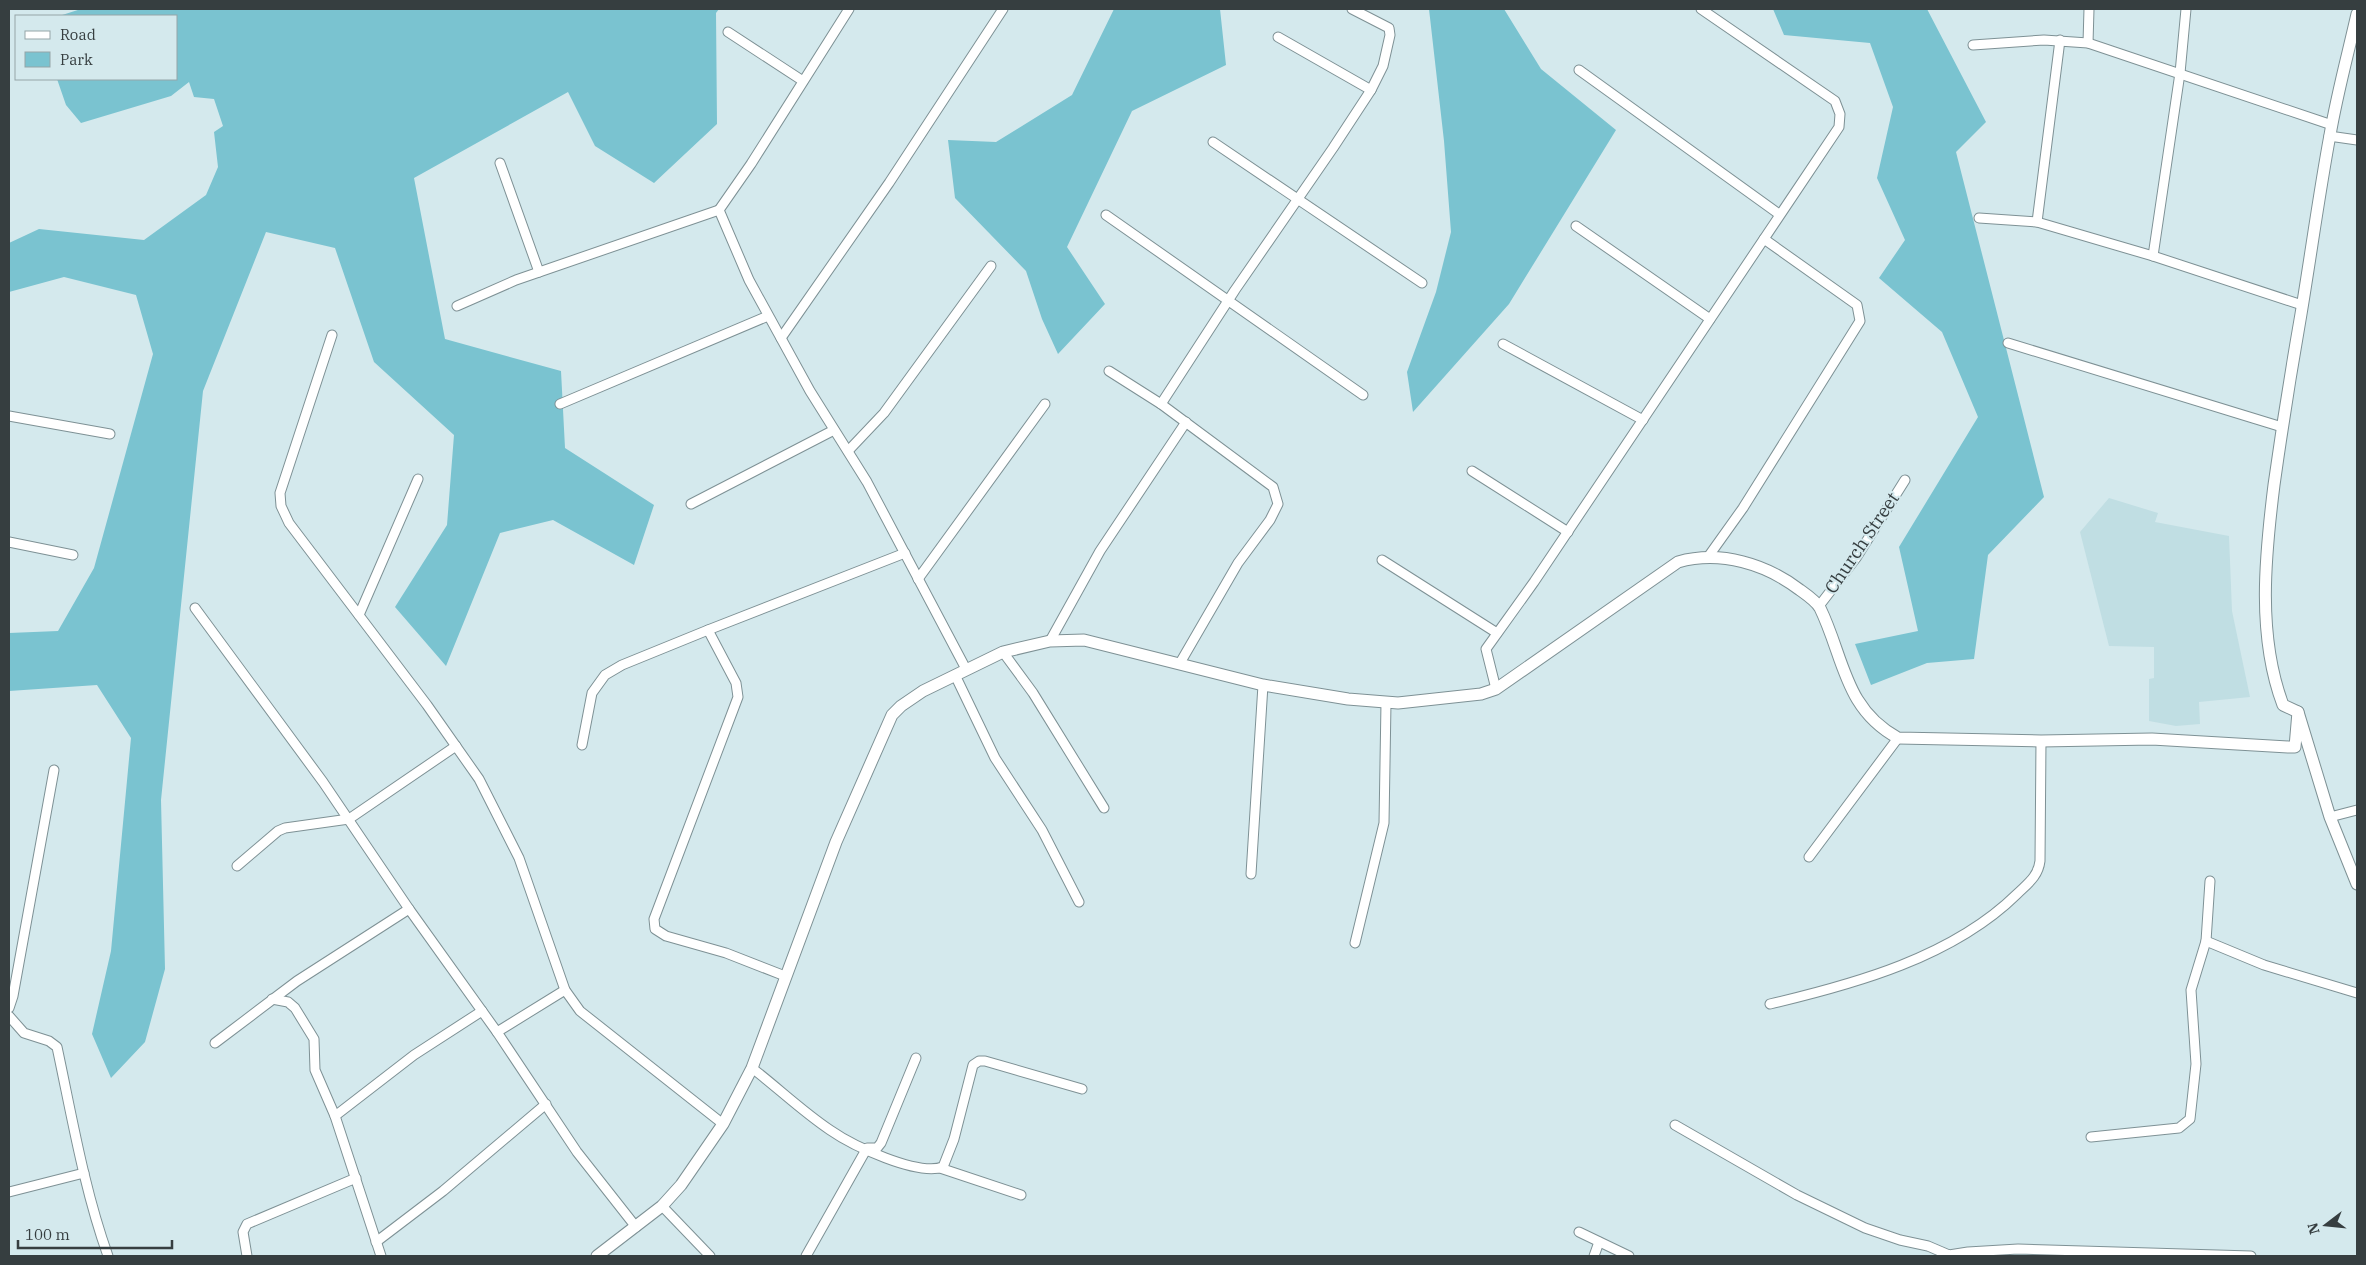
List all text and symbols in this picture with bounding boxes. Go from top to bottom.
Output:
legend [15,15,178,80]
text: Road [60,25,96,44]
text: Park [60,50,93,69]
street label: Church Street [1819,488,1904,598]
north arrow [2301,1200,2351,1250]
scale bar [18,1218,171,1250]
text: N [2303,1221,2324,1236]
text: 100 m [25,1225,70,1244]

